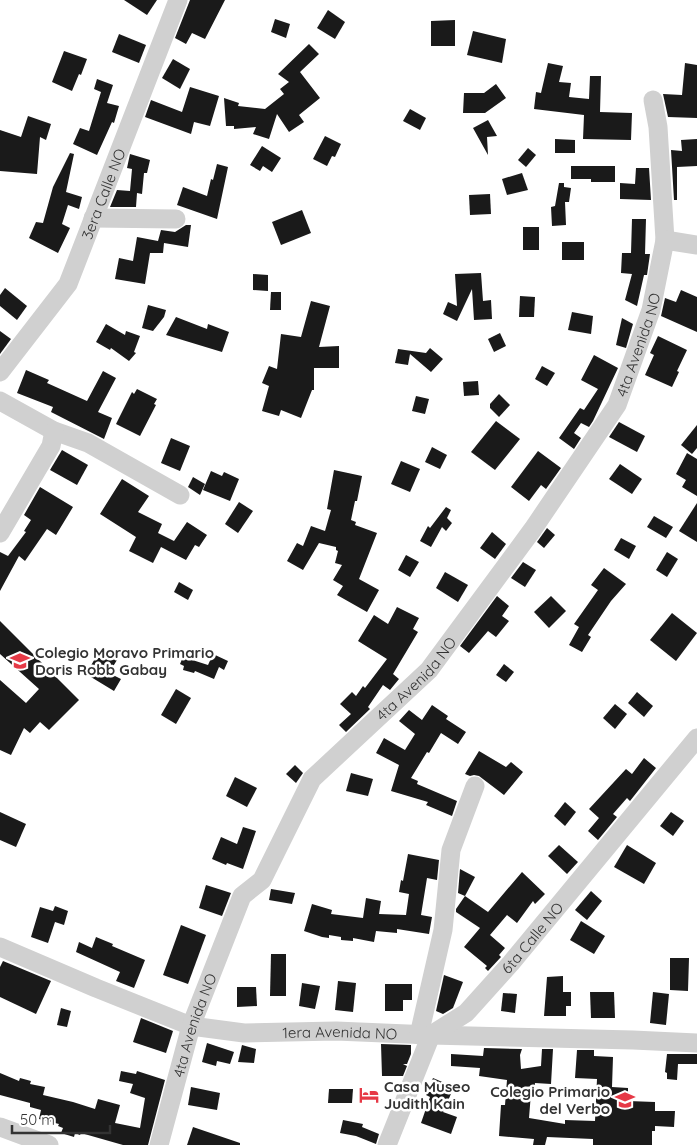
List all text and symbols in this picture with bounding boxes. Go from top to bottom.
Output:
street label: 3era Calle NO [77,146,129,242]
street label: 4ta Avenida NO [611,291,664,399]
street label: 4ta Avenida NO [372,633,460,724]
place label: Colegio Moravo Primario Doris Robb Gabay [35,643,214,679]
school or university icon: Colegio Moravo Primario Doris Robb Gabay [9,650,31,672]
street label: 6ta Calle NO [497,898,567,977]
street label: 4ta Avenida NO [168,970,220,1079]
street label: 1era Avenida NO [282,1021,398,1043]
place label: Casa Museo Judith Kain [384,1077,470,1113]
place label: Colegio Primario del Verbo [490,1082,610,1118]
hotel icon: Casa Museo Judith Kain [358,1084,380,1106]
school or university icon: Colegio Primario del Verbo [614,1089,636,1111]
scale bar [12,1102,110,1134]
text: 50 m [20,1110,55,1129]

